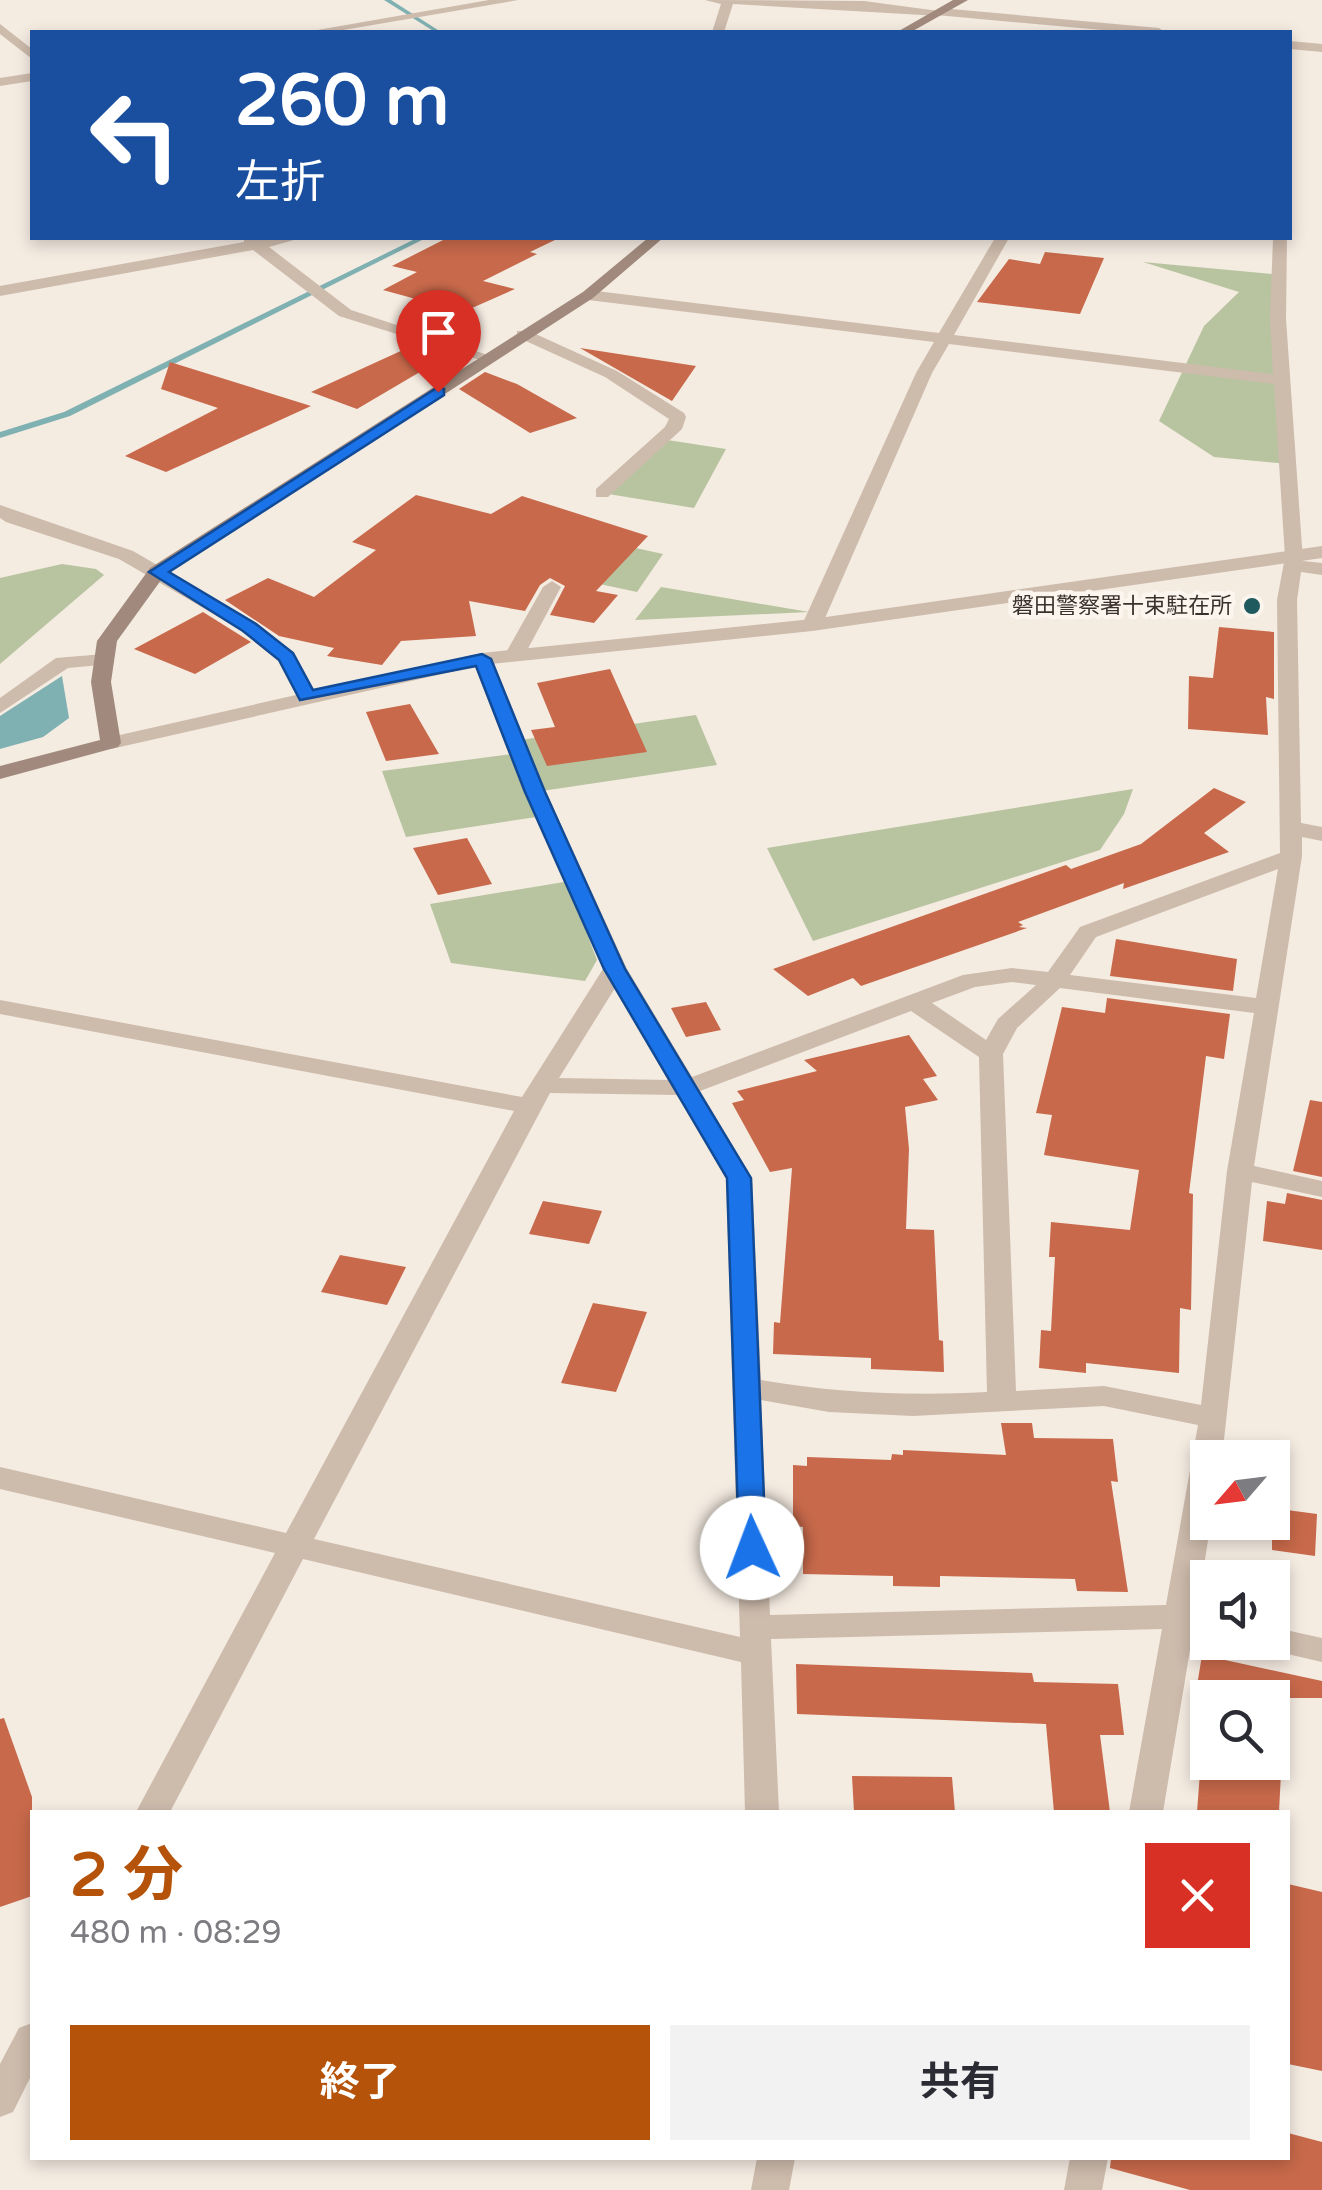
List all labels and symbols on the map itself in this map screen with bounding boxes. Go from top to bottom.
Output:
pin [396,290,481,393]
place label: 磐田警察署十束駐在所 [1012,593,1232,619]
marker: 磐田警察署十束駐在所 [1241,595,1263,617]
north arrow [1190,1440,1290,1540]
position arrow [700,1496,804,1600]

